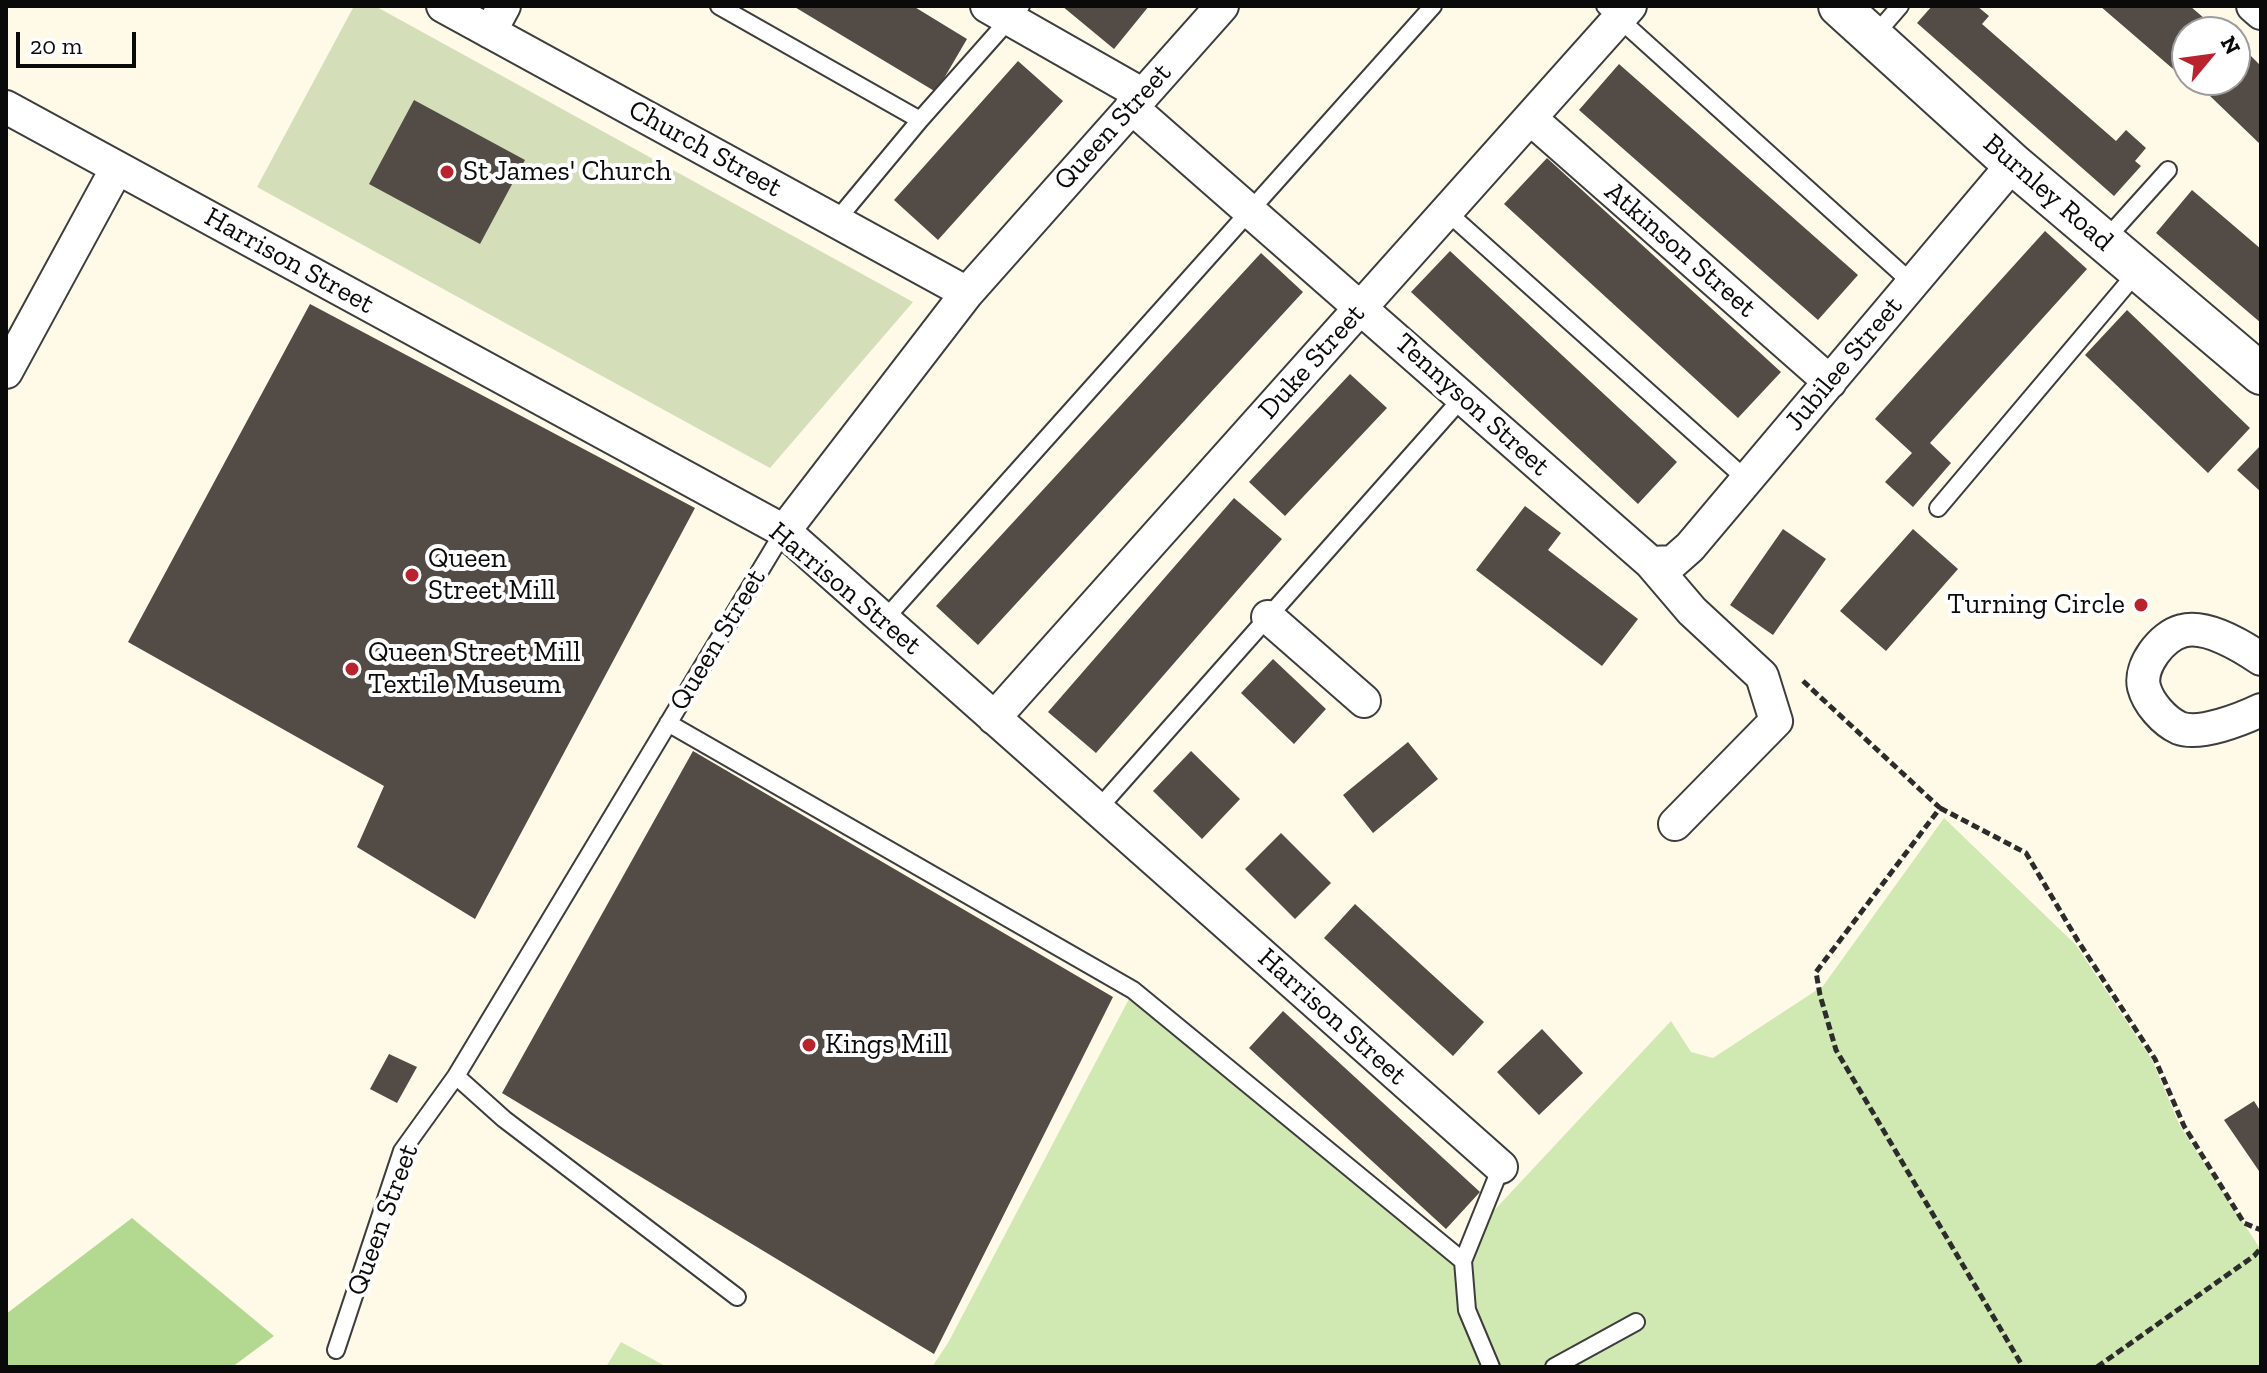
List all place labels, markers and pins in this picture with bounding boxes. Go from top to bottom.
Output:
place label: St James' Church [463,155,671,189]
marker: St James' Church [438,163,456,181]
place label: Queen Street Mill [428,542,556,608]
marker: Queen Street Mill [403,566,421,584]
place label: Turning Circle [1947,588,2125,622]
marker: Turning Circle [2132,596,2150,614]
place label: Queen Street Mill Textile Museum [368,636,581,702]
marker: Queen Street Mill Textile Museum [343,660,361,678]
place label: Kings Mill [825,1028,948,1062]
marker: Kings Mill [800,1036,818,1054]

